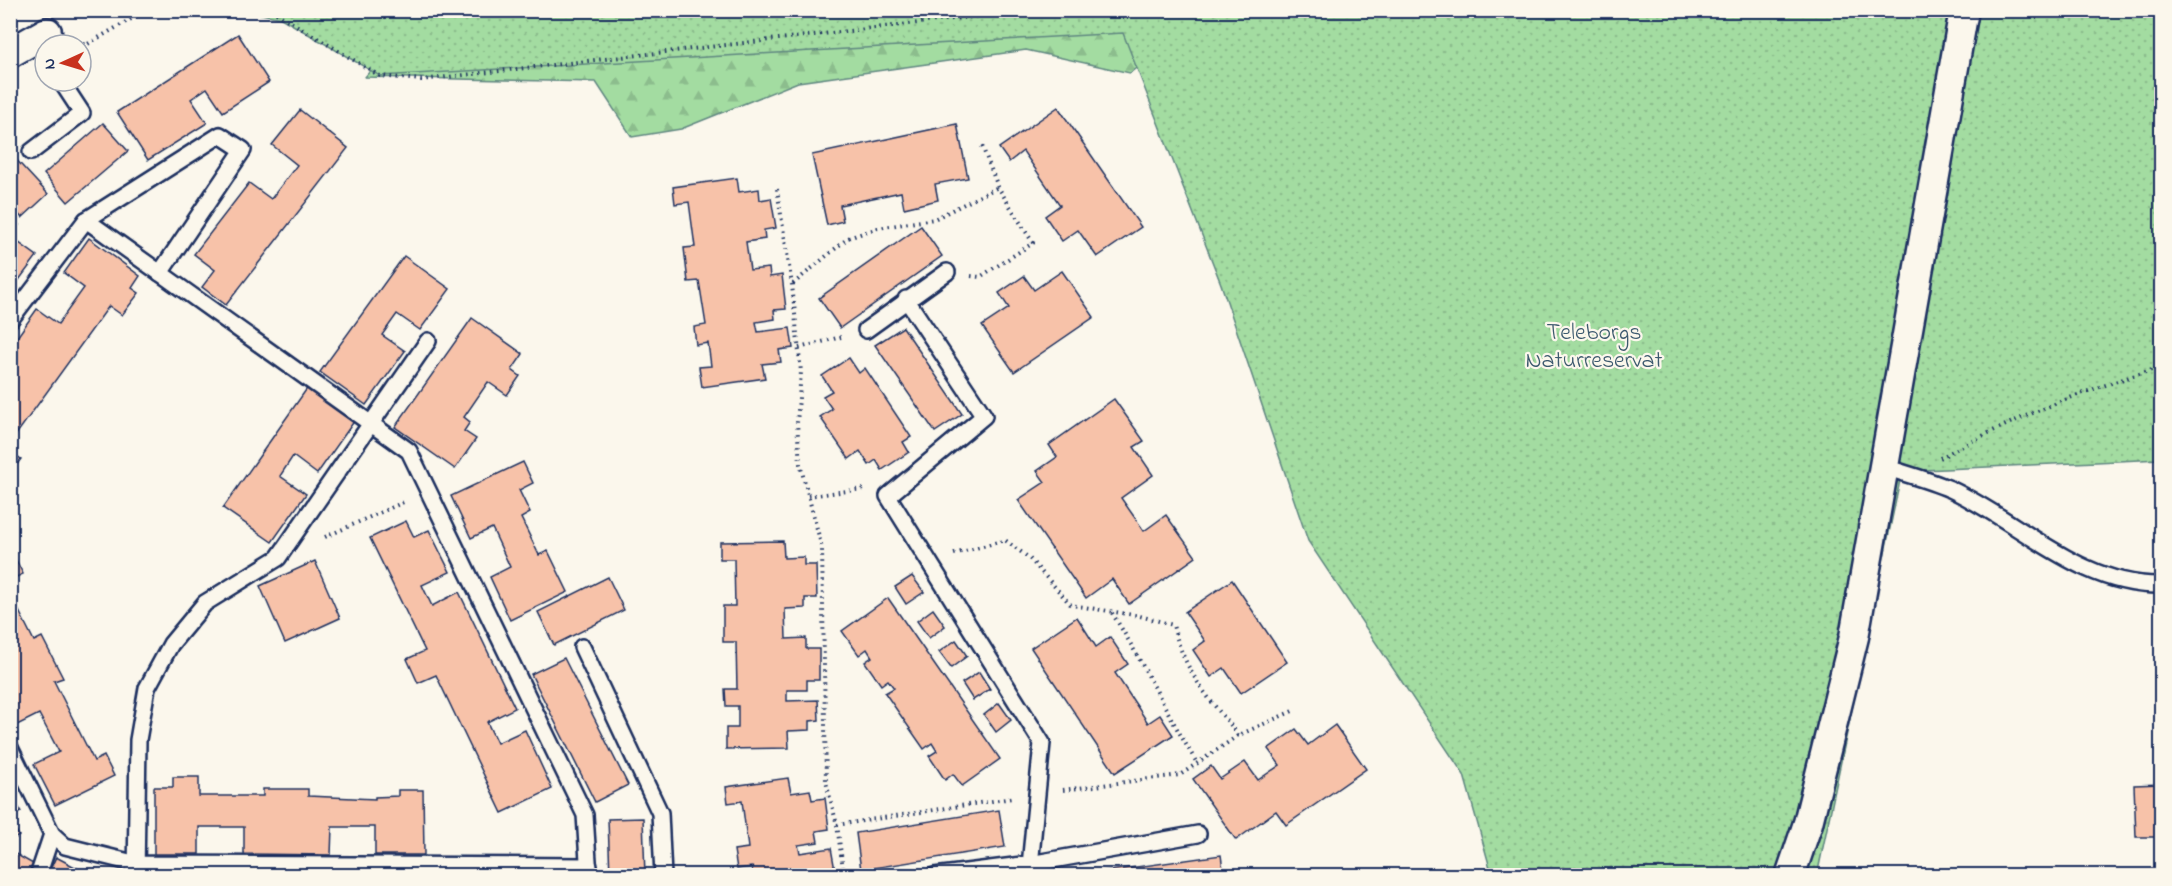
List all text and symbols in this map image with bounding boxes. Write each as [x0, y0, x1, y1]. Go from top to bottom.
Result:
north arrow [33, 33, 93, 93]
text: N [38, 57, 62, 70]
park label: Teleborgs Naturreservat [1525, 316, 1663, 379]

